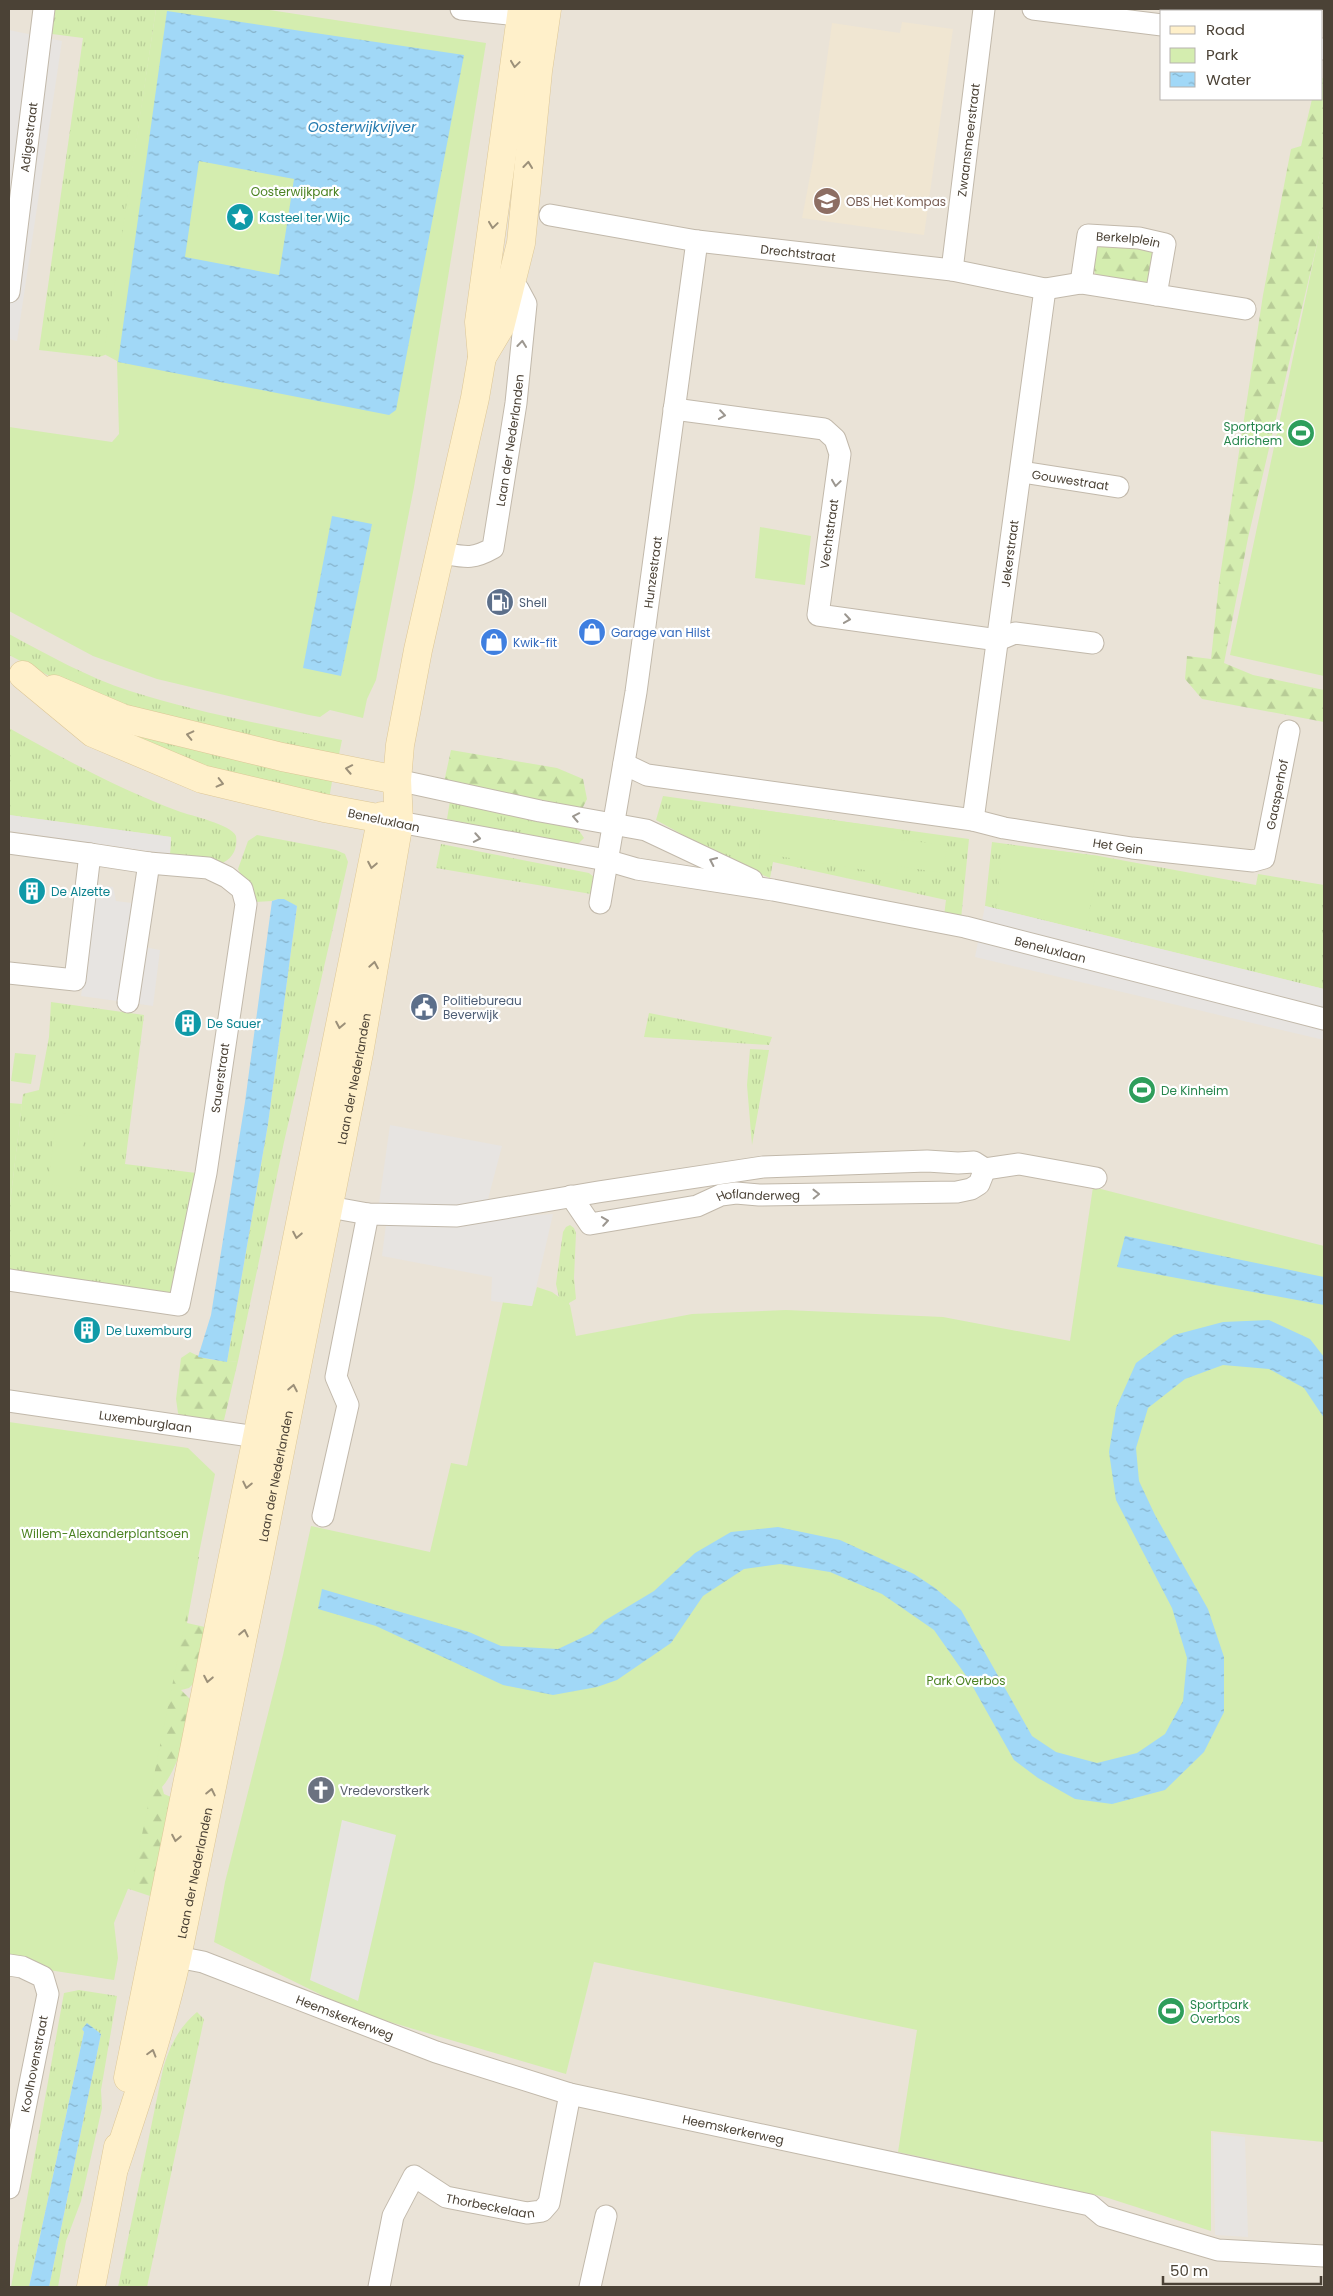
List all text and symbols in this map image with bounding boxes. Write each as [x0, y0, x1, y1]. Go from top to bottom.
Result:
legend [1160, 10, 1323, 100]
text: Road [1206, 19, 1245, 40]
text: Park [1206, 44, 1238, 65]
one-way arrow [510, 60, 521, 68]
text: Water [1206, 69, 1252, 90]
street label: Zwaansmeerstraat [953, 82, 983, 198]
street label: Adigestraat [15, 101, 41, 173]
water label: Oosterwijkvijver [308, 117, 417, 137]
one-way arrow [522, 161, 533, 169]
park label: Oosterwijkpark [251, 183, 340, 200]
school or university icon: OBS Het Kompas [812, 186, 842, 216]
place label: OBS Het Kompas [846, 193, 946, 210]
place icon: Kasteel ter Wijc [225, 202, 255, 232]
place label: Kasteel ter Wijc [259, 209, 350, 226]
one-way arrow [488, 221, 498, 229]
street label: Berkelplein [1095, 227, 1162, 251]
street label: Drechtstraat [760, 240, 837, 265]
one-way arrow [516, 339, 527, 347]
street label: Laan der Nederlanden [491, 373, 527, 508]
one-way arrow [719, 409, 727, 420]
place label: Sportpark Adrichem [1223, 418, 1283, 449]
sports icon: Sportpark Adrichem [1286, 418, 1316, 448]
street label: Gouwestraat [1031, 465, 1110, 494]
one-way arrow [831, 479, 842, 487]
street label: Vechtstraat [816, 498, 842, 570]
street label: Jekerstraat [996, 519, 1022, 588]
street label: Hunzestraat [639, 535, 665, 609]
fuel station icon: Shell [485, 587, 515, 617]
place label: Shell [519, 594, 547, 611]
one-way arrow [844, 613, 852, 624]
shop icon: Garage van Hilst [577, 617, 607, 647]
place label: Garage van Hilst [611, 624, 710, 641]
shop icon: Kwik-fit [479, 627, 509, 657]
place label: Kwik-fit [513, 634, 557, 651]
one-way arrow [186, 730, 195, 741]
street label: Gaasperhof [1261, 758, 1292, 831]
one-way arrow [345, 764, 354, 775]
one-way arrow [215, 777, 224, 788]
street label: Beneluxlaan [346, 804, 422, 836]
one-way arrow [571, 813, 580, 823]
one-way arrow [472, 832, 481, 842]
street label: Het Gein [1092, 833, 1144, 858]
one-way arrow [709, 857, 718, 868]
one-way arrow [367, 861, 377, 870]
building icon: De Alzette [17, 876, 47, 906]
place label: De Alzette [51, 883, 110, 900]
street label: Beneluxlaan [1013, 932, 1088, 966]
one-way arrow [369, 961, 379, 969]
public building icon: Politiebureau Beverwijk [409, 992, 439, 1022]
place label: Politiebureau Beverwijk [443, 992, 522, 1023]
building icon: De Sauer [173, 1008, 203, 1038]
street label: Laan der Nederlanden [333, 1012, 374, 1146]
place label: De Sauer [207, 1015, 261, 1032]
one-way arrow [335, 1020, 345, 1029]
street label: Sauerstraat [207, 1042, 233, 1114]
sports icon: De Kinheim [1127, 1075, 1157, 1105]
place label: De Kinheim [1161, 1082, 1228, 1099]
street label: Hoflanderweg [713, 1185, 800, 1205]
one-way arrow [813, 1189, 821, 1199]
one-way arrow [601, 1217, 610, 1227]
one-way arrow [293, 1231, 303, 1240]
building icon: De Luxemburg [72, 1315, 102, 1345]
place label: De Luxemburg [106, 1322, 192, 1339]
one-way arrow [287, 1383, 297, 1392]
street label: Luxemburglaan [98, 1406, 193, 1436]
street label: Laan der Nederlanden [254, 1409, 297, 1543]
one-way arrow [242, 1481, 253, 1490]
park label: Willem-Alexanderplantsoen [21, 1525, 189, 1542]
one-way arrow [238, 1628, 249, 1637]
park label: Park Overbos [926, 1672, 1006, 1689]
one-way arrow [203, 1674, 213, 1683]
church icon: Vredevorstkerk [306, 1775, 336, 1805]
place label: Vredevorstkerk [340, 1782, 430, 1799]
one-way arrow [205, 1788, 216, 1796]
street label: Laan der Nederlanden [173, 1806, 216, 1940]
one-way arrow [171, 1834, 181, 1843]
street label: Heemskerkerweg [294, 1990, 396, 2043]
sports icon: Sportpark Overbos [1156, 1996, 1186, 2026]
place label: Sportpark Overbos [1190, 1996, 1249, 2027]
street label: Koolhovenstraat [16, 2014, 52, 2114]
one-way arrow [146, 2049, 156, 2057]
street label: Heemskerkerweg [681, 2110, 786, 2148]
street label: Thorbeckelaan [445, 2189, 536, 2221]
scale bar [1163, 2254, 1320, 2286]
text: 50 m [1170, 2260, 1208, 2281]

